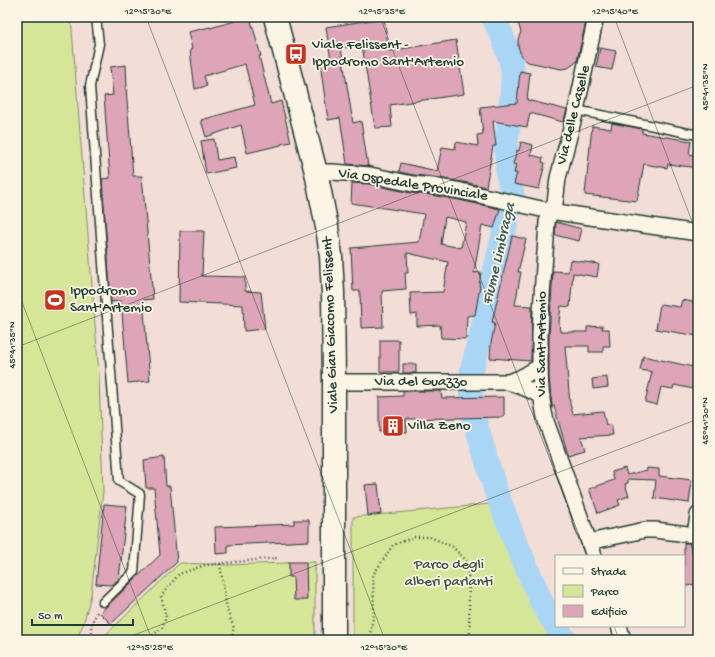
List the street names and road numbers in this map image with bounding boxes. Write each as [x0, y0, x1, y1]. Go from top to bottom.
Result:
street label: Via delle Caselle [553, 63, 595, 168]
street label: Via Ospedale Provinciale [336, 164, 489, 206]
street label: Viale Gian Giacomo Felissent [319, 235, 343, 414]
street label: Via Sant'Artemio [533, 291, 551, 398]
street label: Via del Guazzo [374, 373, 468, 391]

